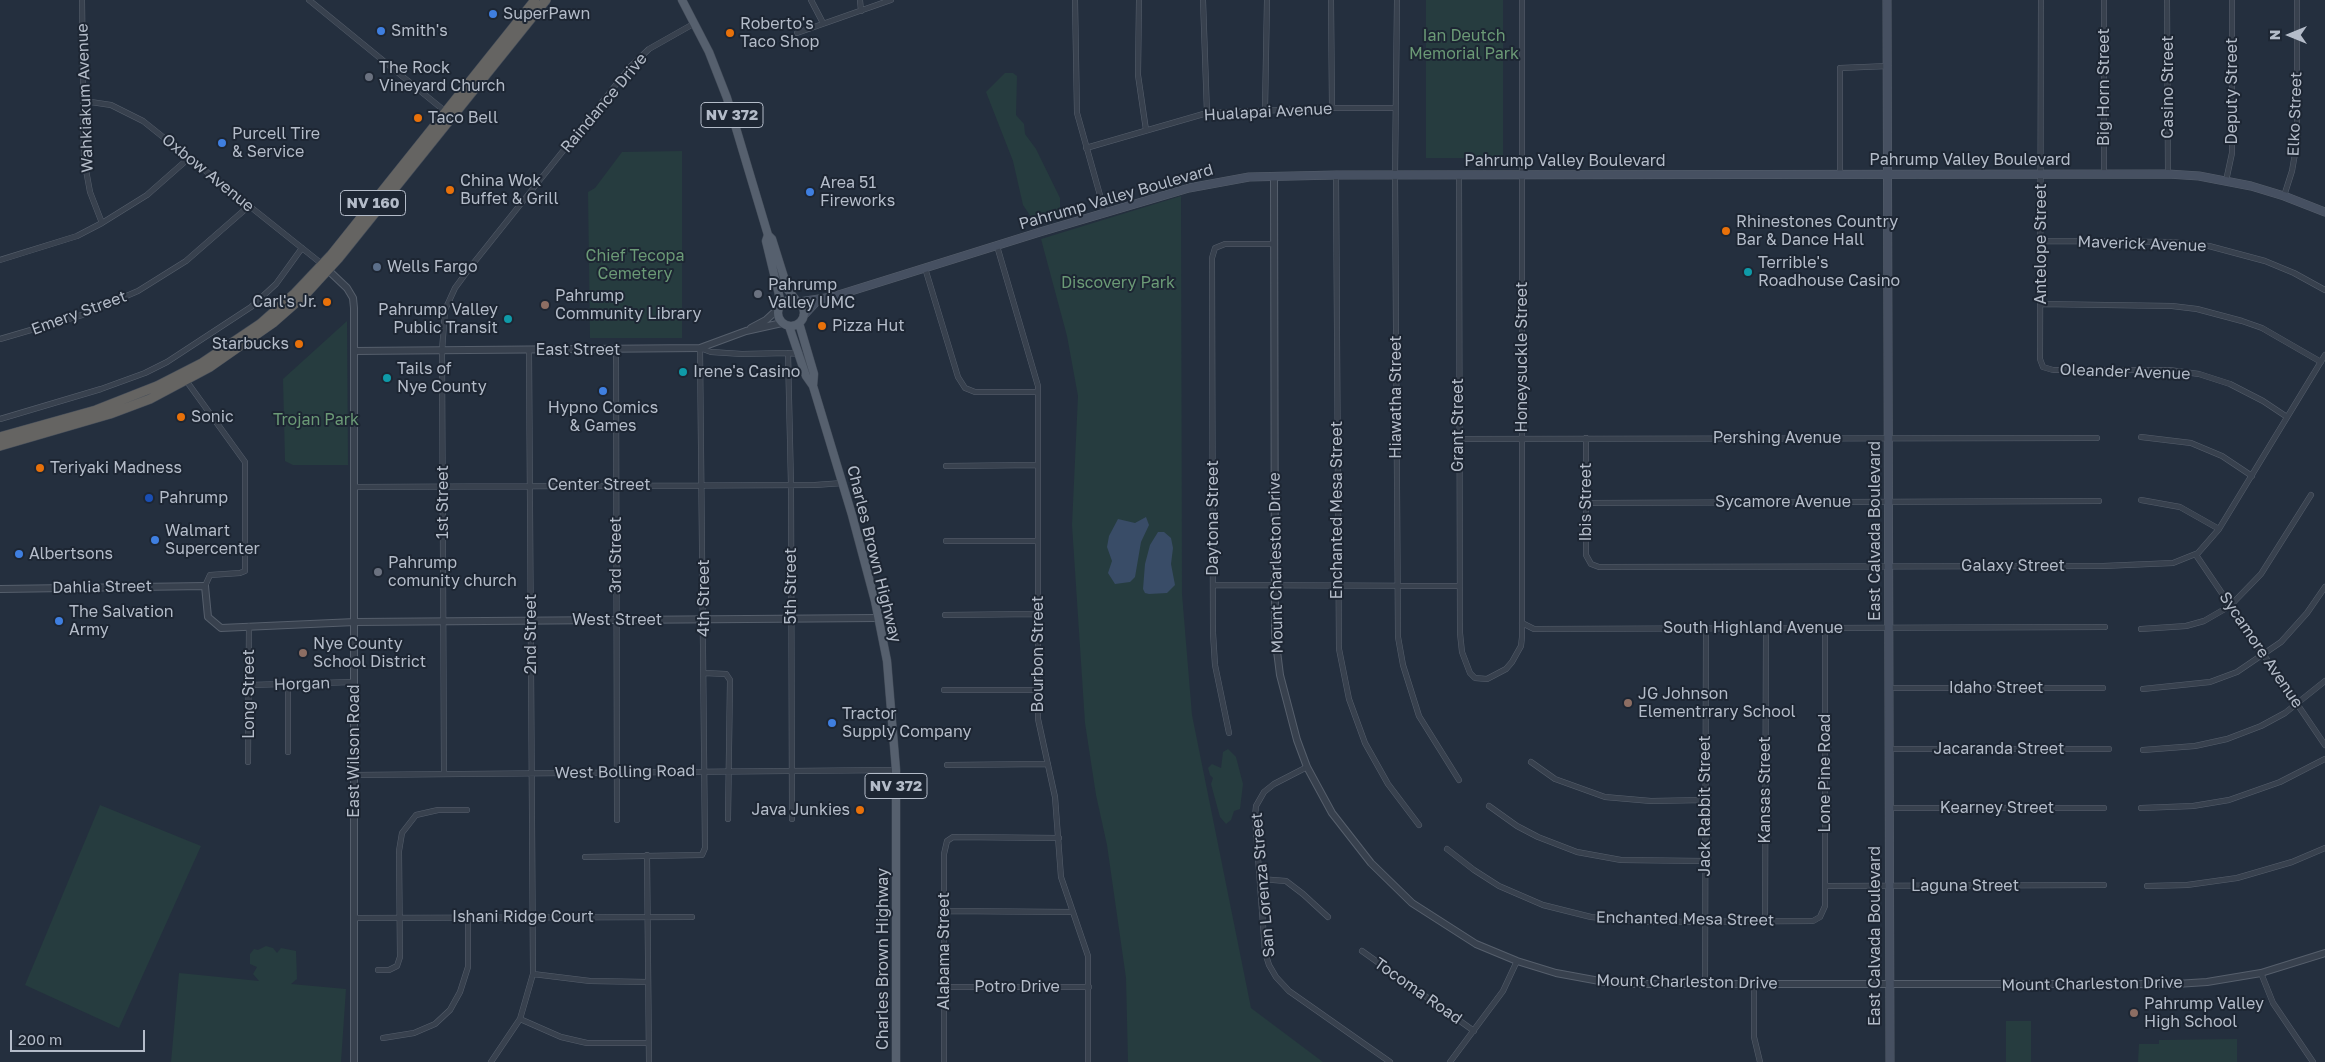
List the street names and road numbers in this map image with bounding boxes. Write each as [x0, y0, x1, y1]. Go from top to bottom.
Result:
street label: Wahkiakum Avenue [73, 23, 97, 173]
street label: Big Horn Street [2094, 28, 2114, 146]
street label: Casino Street [2158, 35, 2178, 139]
street label: Deputy Street [2222, 37, 2242, 145]
street label: Raindance Drive [557, 49, 651, 157]
street label: Elko Street [2284, 71, 2306, 157]
street label: Hualapai Avenue [1203, 99, 1333, 125]
road number: NV 372 [701, 102, 763, 128]
street label: Oxbow Avenue [158, 130, 258, 216]
street label: Pahrump Valley Boulevard [1869, 150, 2071, 170]
street label: Pahrump Valley Boulevard [1464, 151, 1666, 171]
street label: Pahrump Valley Boulevard [1017, 160, 1215, 234]
street label: Antelope Street [2031, 183, 2051, 305]
road number: NV 160 [340, 190, 406, 216]
street label: Maverick Avenue [2077, 232, 2207, 256]
street label: Honeysuckle Street [1512, 281, 1532, 433]
street label: Emery Street [29, 287, 129, 339]
street label: Hiawatha Street [1386, 335, 1406, 459]
street label: East Street [536, 340, 620, 360]
street label: Oleander Avenue [2059, 360, 2191, 384]
street label: Grant Street [1448, 378, 1468, 472]
street label: Enchanted Mesa Street [1327, 421, 1347, 599]
street label: Pershing Avenue [1713, 428, 1841, 448]
street label: East Calvada Boulevard [1865, 441, 1885, 621]
street label: Daytona Street [1203, 460, 1223, 576]
street label: Charles Brown Highway [843, 463, 905, 645]
street label: Ibis Street [1576, 463, 1596, 541]
street label: 1st Street [433, 465, 453, 539]
street label: Mount Charleston Drive [1265, 472, 1287, 654]
street label: Center Street [547, 475, 651, 495]
street label: Sycamore Avenue [1715, 492, 1851, 512]
street label: 3rd Street [606, 517, 626, 593]
street label: 5th Street [781, 548, 801, 624]
street label: Galaxy Street [1961, 556, 2065, 576]
street label: 4th Street [694, 559, 714, 637]
street label: Dahlia Street [52, 577, 152, 597]
street label: Sycamore Avenue [2215, 588, 2307, 712]
street label: 2nd Street [521, 594, 541, 674]
street label: Bourbon Street [1028, 596, 1048, 712]
street label: West Street [572, 610, 662, 630]
street label: South Highland Avenue [1663, 618, 1843, 638]
street label: Long Street [239, 649, 259, 739]
street label: Horgan [273, 673, 331, 695]
street label: Idaho Street [1949, 678, 2043, 698]
street label: East Wilson Road [344, 684, 364, 818]
street label: Lone Pine Road [1815, 714, 1835, 832]
street label: Jack Rabbit Street [1695, 735, 1715, 877]
street label: Kansas Street [1755, 736, 1775, 844]
street label: Jacaranda Street [1934, 739, 2064, 759]
street label: West Bolling Road [555, 761, 695, 783]
road number: NV 372 [865, 774, 927, 798]
street label: Kearney Street [1940, 798, 2054, 818]
street label: San Lorenza Street [1247, 812, 1279, 958]
street label: East Calvada Boulevard [1865, 846, 1885, 1026]
street label: Charles Brown Highway [873, 868, 893, 1050]
street label: Laguna Street [1911, 876, 2019, 896]
street label: Alabama Street [934, 892, 954, 1010]
street label: Ishani Ridge Court [452, 907, 594, 927]
street label: Enchanted Mesa Street [1596, 908, 1774, 930]
street label: Tocoma Road [1370, 954, 1466, 1028]
street label: Mount Charleston Drive [1596, 971, 1778, 993]
street label: Mount Charleston Drive [2001, 973, 2183, 995]
street label: Potro Drive [974, 977, 1060, 997]

